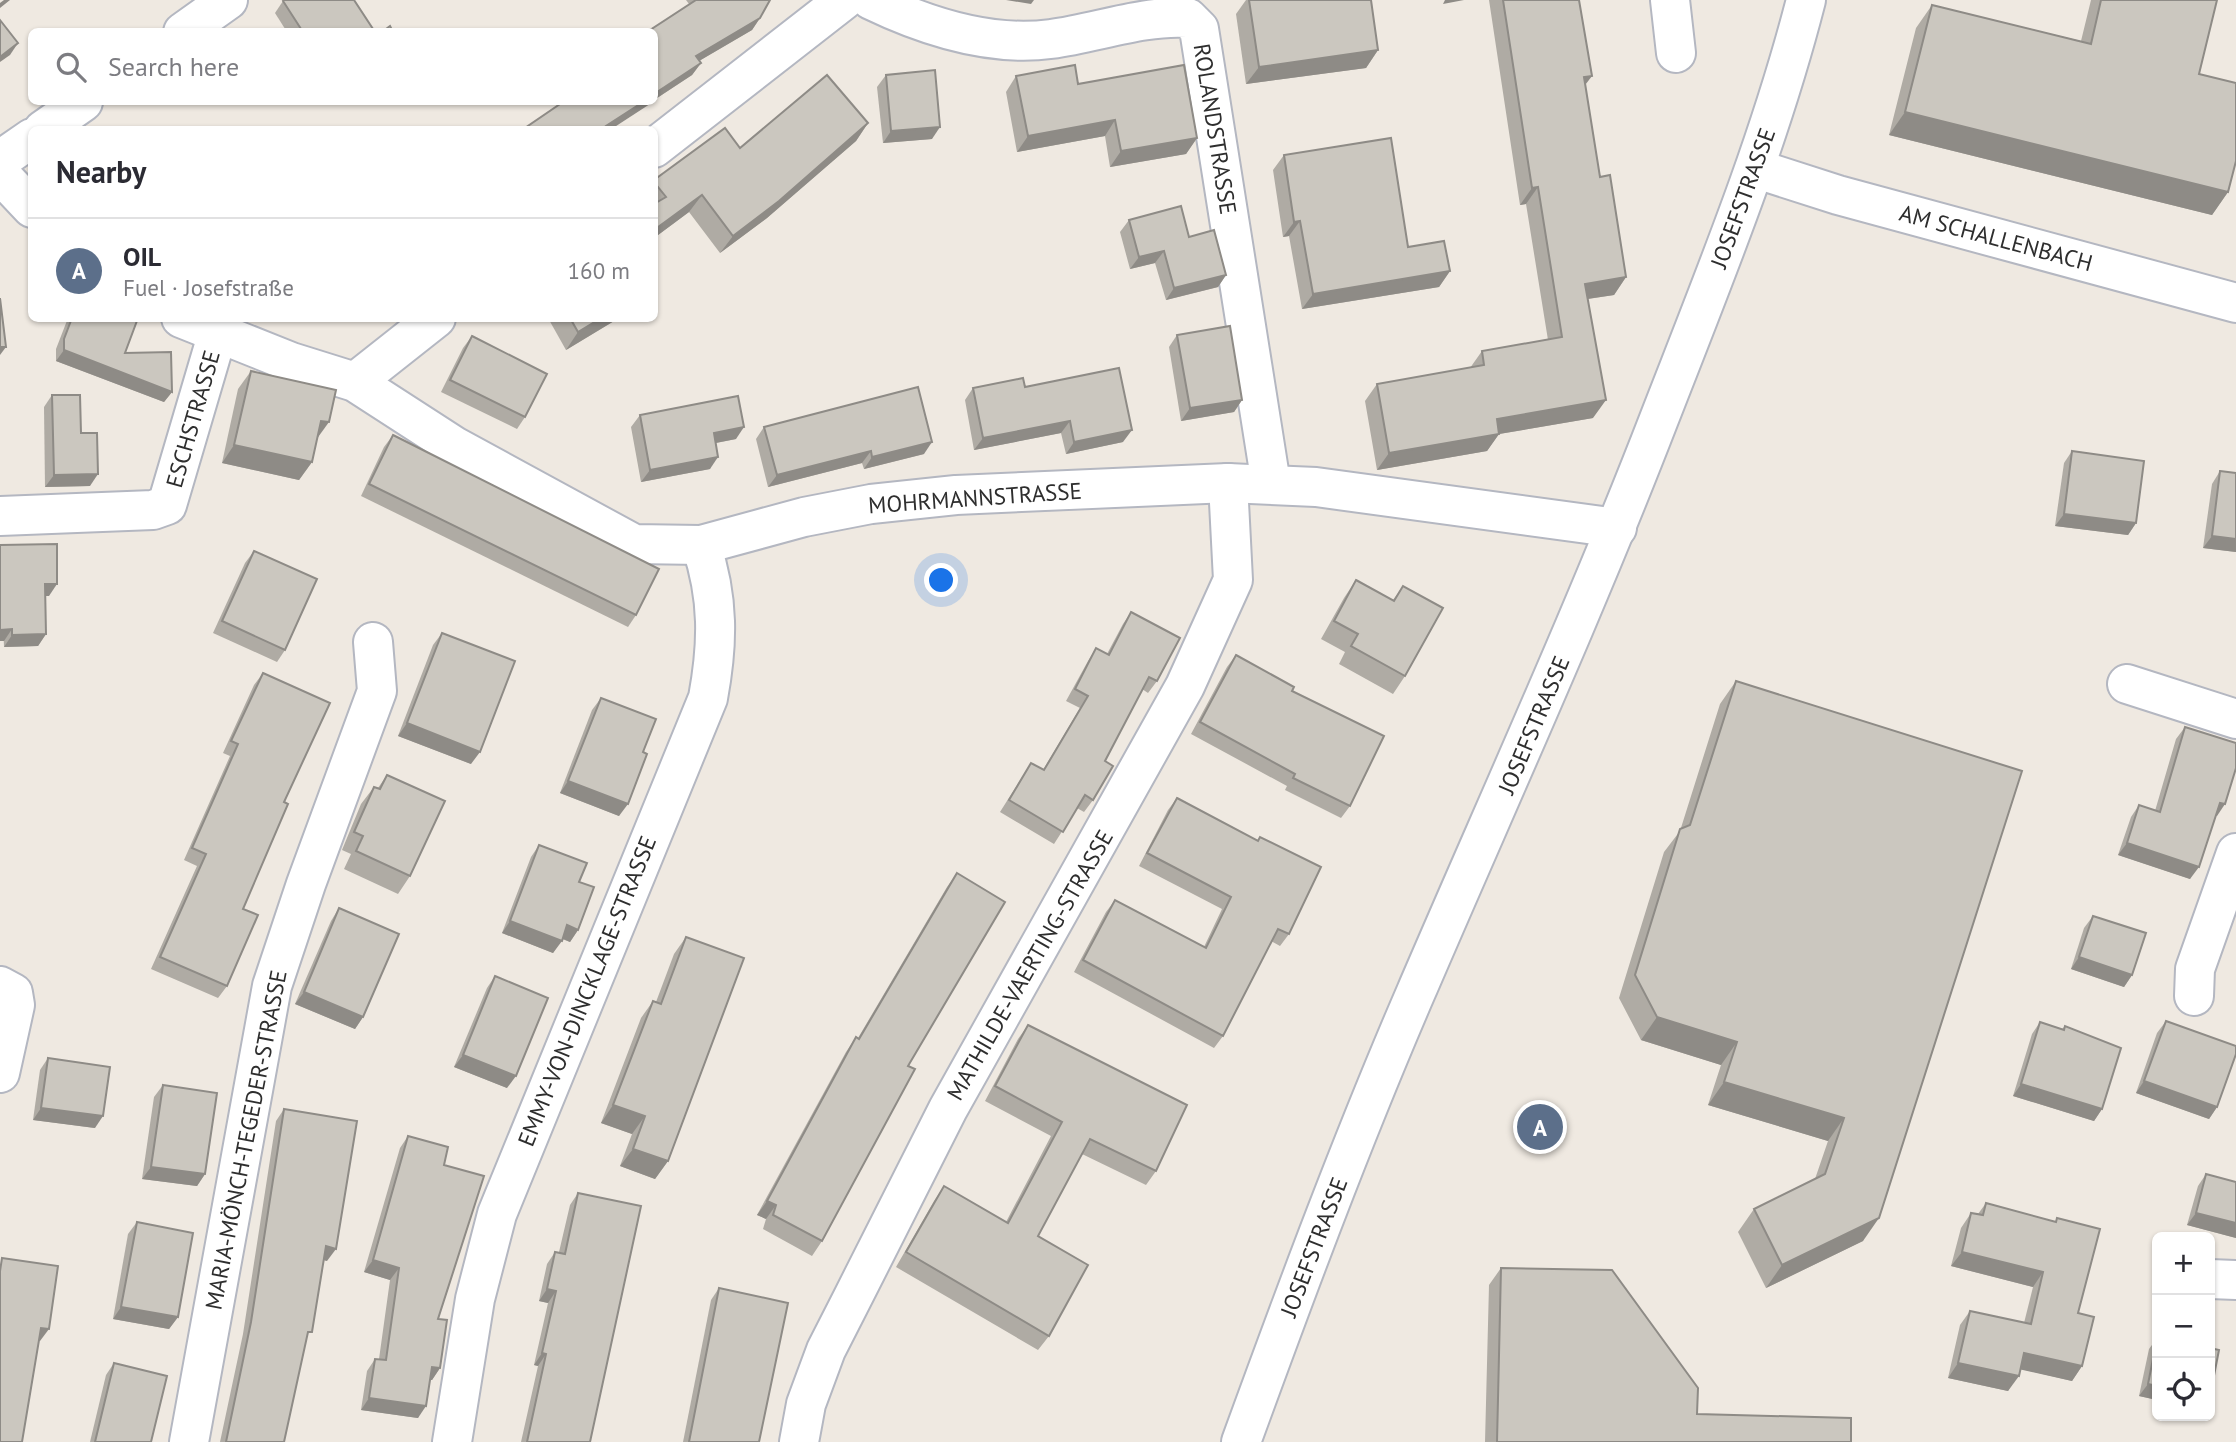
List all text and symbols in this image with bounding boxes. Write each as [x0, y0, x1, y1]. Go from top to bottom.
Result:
search box [28, 28, 658, 105]
street label: ROLANDSTRASSE [1188, 41, 1243, 216]
icon: search [52, 48, 90, 86]
text: Search here [108, 50, 239, 83]
street label: JOSEFSTRASSE [1703, 124, 1781, 273]
text: Nearby [56, 152, 146, 191]
street label: AM SCHALLENBACH [1896, 198, 2096, 277]
text: OIL [123, 240, 161, 273]
text: A [72, 256, 86, 285]
text: 160 m [568, 256, 630, 285]
text: Fuel · Josefstraße [123, 273, 294, 302]
street label: ESCHSTRASSE [159, 347, 226, 491]
street label: MOHRMANNSTRASSE [867, 476, 1083, 519]
your location [924, 563, 958, 597]
street label: JOSEFSTRASSE [1491, 651, 1576, 799]
street label: MATHILDE-VAERTING-STRASSE [940, 824, 1119, 1105]
street label: EMMY-VON-DINCKLAGE-STRASSE [511, 831, 662, 1150]
street label: MARIA-MÖNCH-TEGEDER-STRASSE [198, 968, 293, 1312]
pin: A [1517, 1101, 1563, 1153]
street label: JOSEFSTRASSE [1273, 1173, 1353, 1322]
map controls [2152, 1232, 2215, 1421]
button: + [2152, 1232, 2215, 1295]
button: − [2152, 1295, 2215, 1358]
button: locate [2152, 1358, 2215, 1421]

